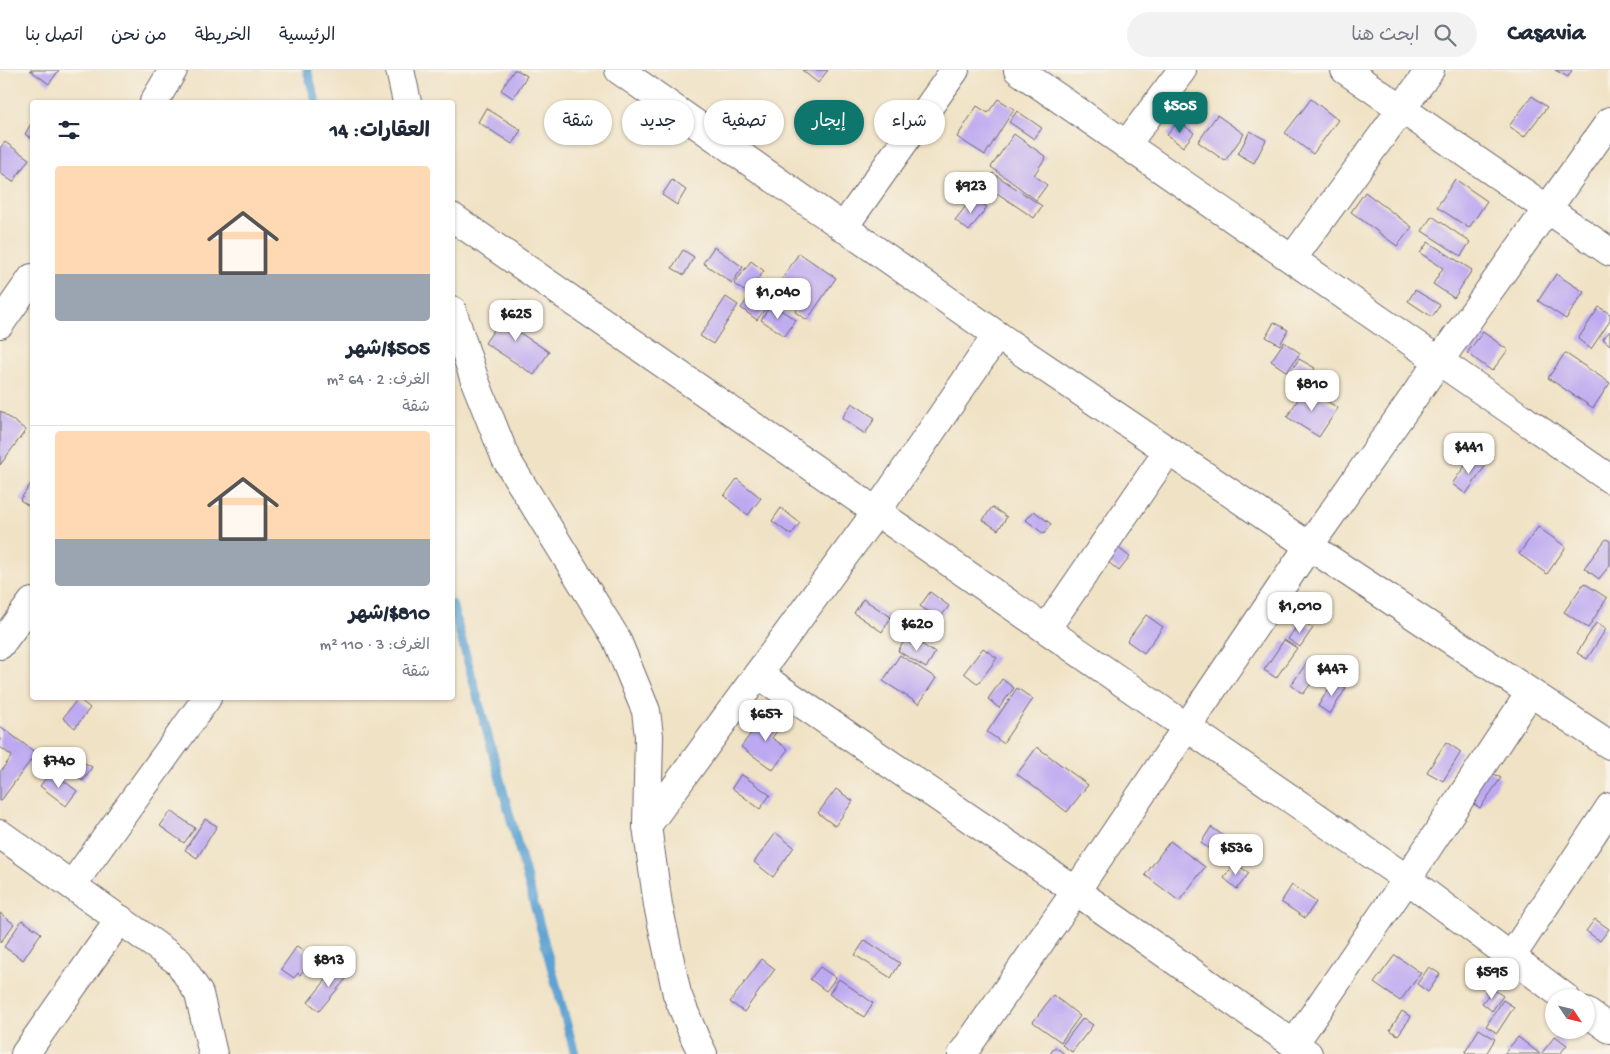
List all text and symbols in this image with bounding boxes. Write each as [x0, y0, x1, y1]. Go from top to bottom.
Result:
search box [1127, 12, 1477, 57]
text: Casavia [1507, 20, 1585, 49]
icon: search [1431, 21, 1459, 49]
text: ابحث هنا [1351, 25, 1419, 48]
text: اتصل بنا [25, 26, 83, 47]
text: من نحن [111, 26, 167, 47]
text: الخريطة [195, 26, 251, 47]
text: الرئيسية [279, 26, 335, 47]
pin: $505 [1150, 92, 1210, 134]
text: $505 [1163, 98, 1197, 117]
chip: شقة [544, 100, 612, 145]
chip: جديد [622, 100, 694, 145]
chip: تصفية [704, 100, 784, 145]
chip: إيجار [794, 100, 864, 145]
chip: شراء [874, 100, 945, 145]
icon: filters [55, 116, 83, 144]
text: العقارات: 14 [330, 120, 430, 145]
pin: $923 [941, 172, 1001, 214]
text: $923 [955, 178, 987, 197]
icon: home [198, 198, 288, 288]
pin: $1,040 [737, 278, 819, 320]
text: $1,040 [756, 284, 800, 303]
pin: $625 [486, 300, 546, 342]
text: $625 [500, 306, 532, 325]
text: $505/شهر [347, 338, 430, 363]
pin: $810 [1282, 370, 1342, 412]
text: الغرف: 2 · 64 m² [327, 372, 430, 391]
text: $810 [1296, 376, 1328, 395]
text: شقة [402, 399, 430, 418]
pin: $441 [1439, 432, 1499, 475]
text: $441 [1455, 439, 1483, 458]
icon: home [198, 464, 288, 554]
pin: $1,010 [1259, 592, 1341, 634]
text: $1,010 [1278, 598, 1322, 617]
text: $810/شهر [349, 603, 430, 628]
pin: $620 [887, 610, 947, 652]
text: $620 [901, 616, 933, 635]
text: الغرف: 3 · 110 m² [320, 637, 430, 656]
pin: $447 [1302, 654, 1362, 697]
text: $447 [1317, 661, 1347, 680]
text: شقة [402, 664, 430, 683]
pin: $657 [736, 700, 796, 742]
text: $657 [750, 706, 782, 725]
pin: $740 [29, 746, 89, 789]
text: $740 [43, 753, 75, 772]
pin: $536 [1206, 834, 1266, 876]
text: $536 [1220, 840, 1252, 859]
pin: $813 [299, 946, 359, 988]
text: $813 [314, 952, 344, 971]
pin: $595 [1462, 958, 1522, 1000]
text: $595 [1476, 964, 1508, 983]
north arrow [1545, 989, 1595, 1039]
map controls [1545, 989, 1595, 1039]

